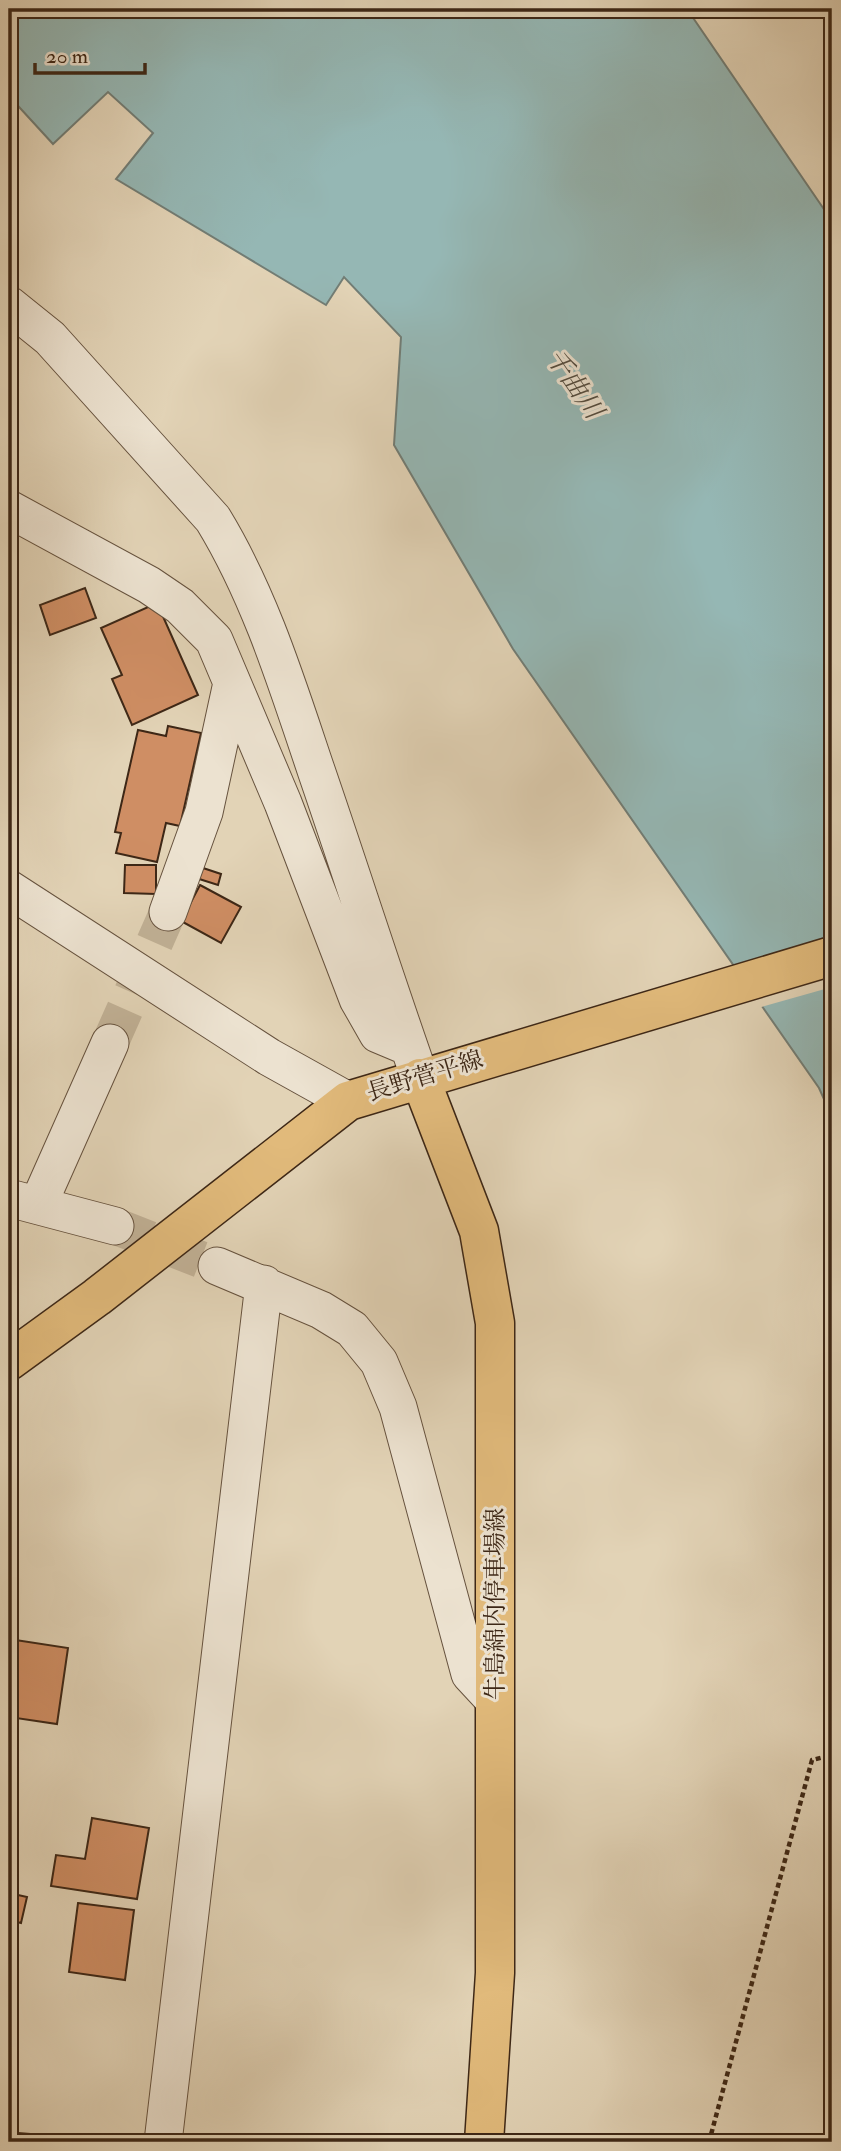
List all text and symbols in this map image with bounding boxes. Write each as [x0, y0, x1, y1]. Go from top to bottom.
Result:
scale bar [35, 32, 145, 76]
text: 20 m [46, 43, 88, 70]
water label: 千曲川 [539, 343, 611, 428]
street label: 長野菅平線 [363, 1044, 487, 1108]
street label: 牛島綿内停車場線 [480, 1508, 511, 1700]

